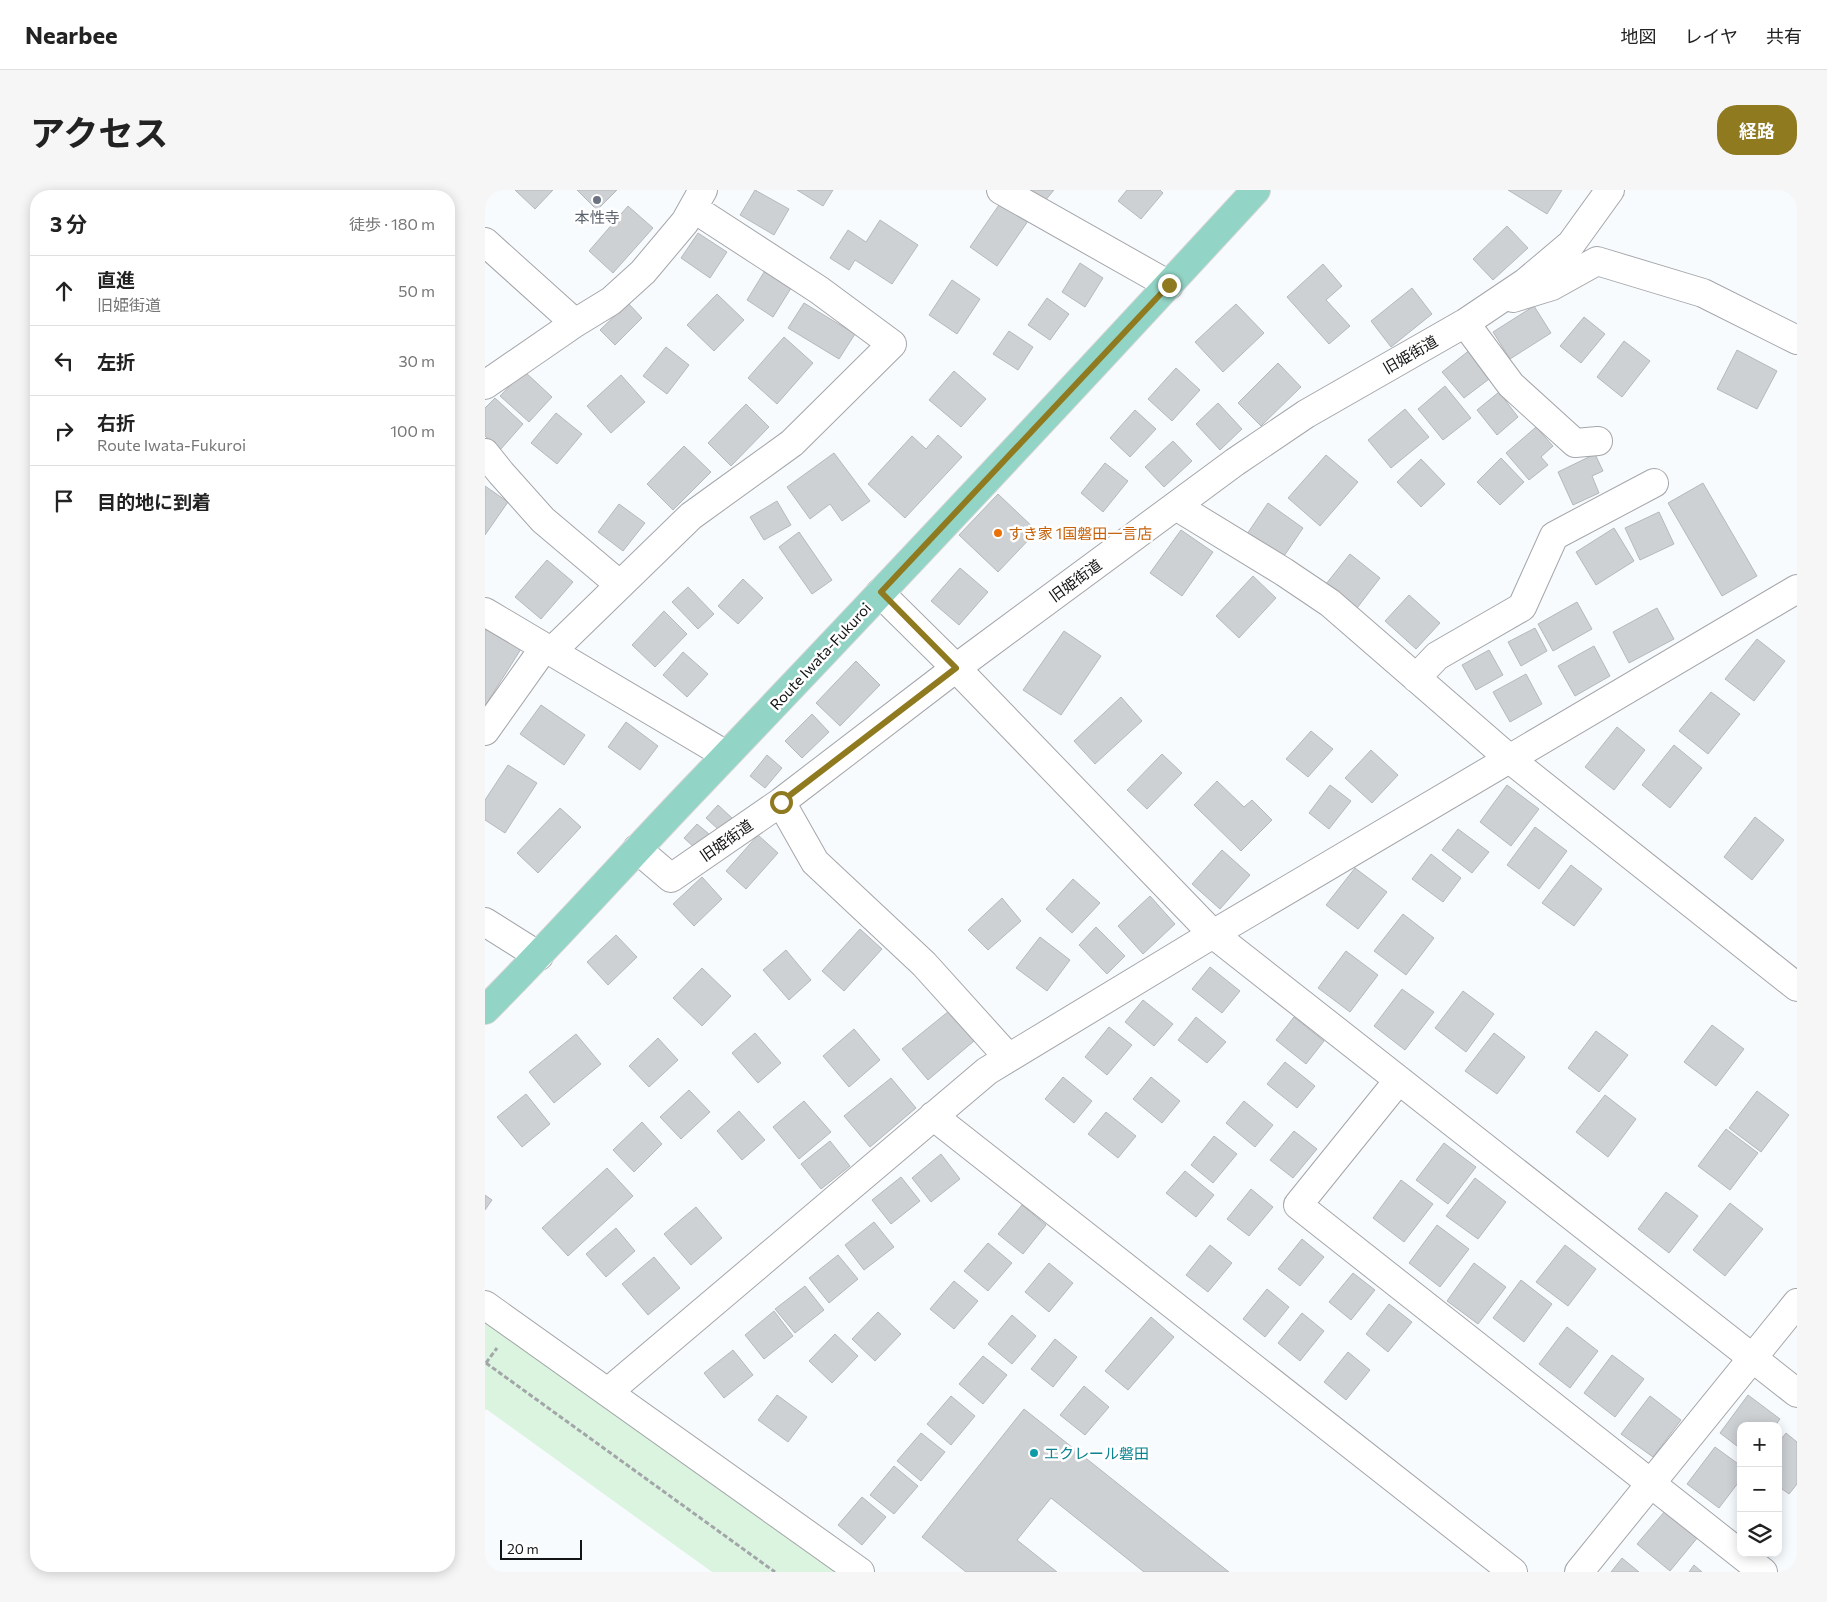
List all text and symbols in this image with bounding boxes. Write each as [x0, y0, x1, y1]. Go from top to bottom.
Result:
text: Nearbee [25, 20, 118, 49]
text: 地図 [1621, 25, 1657, 47]
text: レイヤ [1685, 25, 1738, 47]
text: 共有 [1766, 25, 1802, 47]
button: 経路 [1717, 105, 1797, 155]
text: アクセス [30, 110, 168, 153]
marker: 本性寺 [591, 194, 603, 206]
place label: 本性寺 [574, 208, 620, 226]
text: 3 分 [50, 211, 87, 236]
text: 徒歩 · 180 m [349, 214, 435, 233]
text: 直進 [97, 268, 135, 291]
route end [1158, 274, 1181, 297]
icon: ahead [50, 277, 78, 305]
text: 50 m [398, 281, 435, 300]
text: 旧姫街道 [97, 295, 161, 314]
street label: 旧姫街道 [1380, 331, 1440, 377]
icon: left [50, 347, 78, 375]
text: 左折 [97, 350, 135, 373]
text: 30 m [398, 351, 435, 370]
text: 右折 [97, 411, 135, 434]
icon: right [50, 417, 78, 445]
text: 100 m [390, 421, 435, 440]
text: Route Iwata-Fukuroi [97, 435, 246, 454]
icon: arrive [50, 487, 78, 515]
text: 目的地に到着 [97, 490, 211, 513]
place label: すき家 1国磐田一言店 [1008, 524, 1152, 542]
marker: すき家 1国磐田一言店 [992, 527, 1004, 539]
street label: 旧姫街道 [1045, 555, 1105, 605]
street label: Route Iwata-Fukuroi [766, 599, 874, 713]
route start [770, 791, 793, 814]
street label: 旧姫街道 [696, 815, 756, 865]
map controls [1737, 1422, 1782, 1557]
button: + [1737, 1422, 1782, 1467]
place label: エクレール磐田 [1044, 1444, 1149, 1462]
marker: エクレール磐田 [1028, 1447, 1040, 1459]
button: − [1737, 1467, 1782, 1512]
button: layers [1737, 1512, 1782, 1557]
scale bar [500, 1537, 583, 1560]
text: 20 m [507, 1540, 539, 1557]

